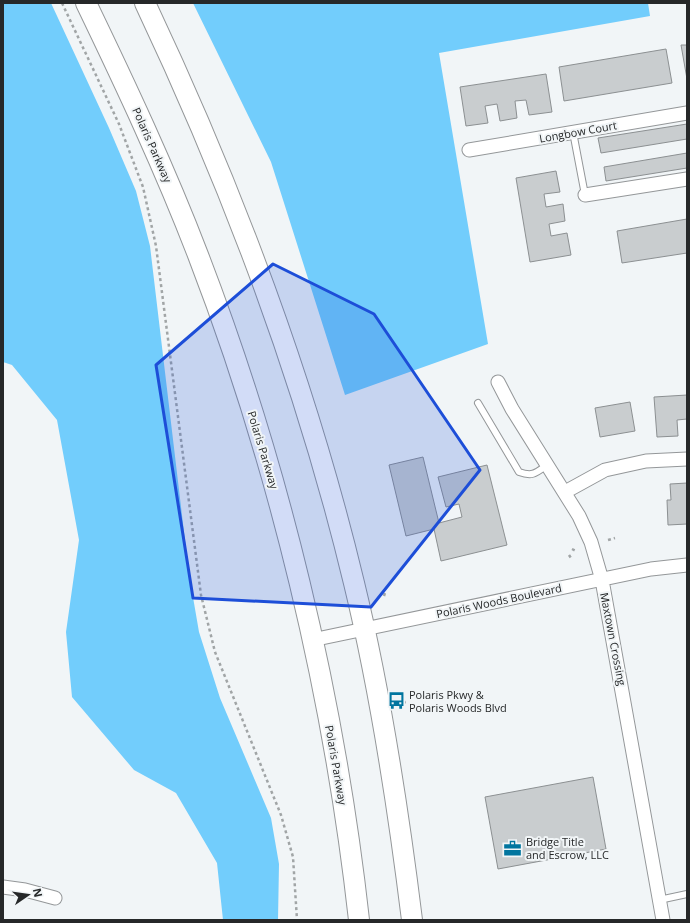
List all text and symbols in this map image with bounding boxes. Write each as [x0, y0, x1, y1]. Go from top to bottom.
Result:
street label: Polaris Parkway [129, 105, 176, 185]
street label: Longbow Court [538, 117, 618, 146]
street label: Polaris Parkway [245, 409, 283, 491]
street label: Polaris Woods Boulevard [435, 580, 563, 621]
street label: Maxtown Crossing [597, 591, 630, 687]
place label: Polaris Pkwy & Polaris Woods Blvd [409, 687, 507, 715]
bus stop icon: Polaris Pkwy & Polaris Woods Blvd [386, 691, 406, 711]
street label: Polaris Parkway [322, 724, 351, 806]
place label: Bridge Title and Escrow, LLC [526, 834, 609, 862]
office icon: Bridge Title and Escrow, LLC [503, 838, 523, 858]
north arrow [8, 875, 48, 915]
text: N [30, 887, 47, 899]

